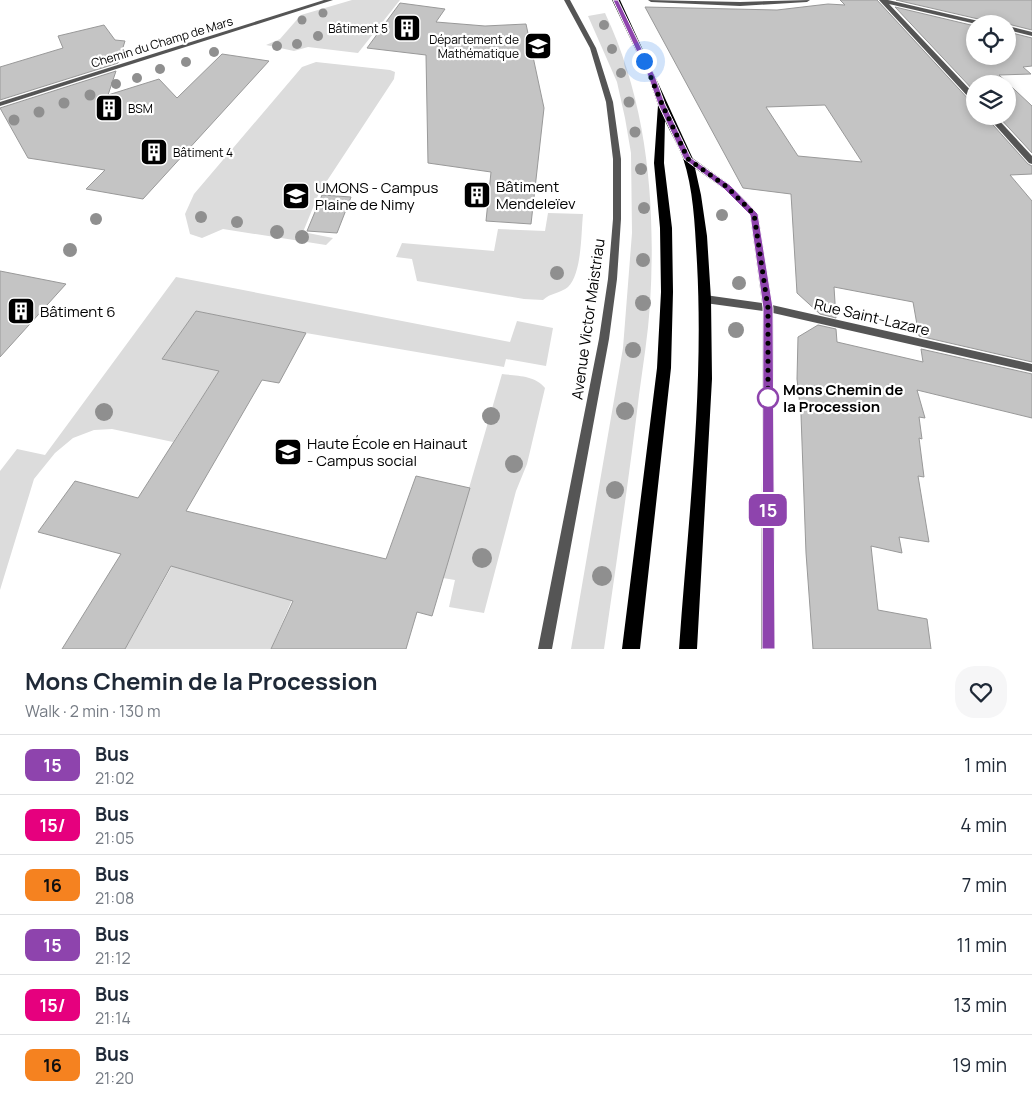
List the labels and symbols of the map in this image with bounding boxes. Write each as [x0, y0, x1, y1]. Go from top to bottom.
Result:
street label: Chemin du Champ de Mars [89, 12, 235, 72]
building icon: Bâtiment 5 [392, 13, 422, 43]
place label: Bâtiment 5 [328, 20, 388, 37]
place label: Département de Mathématique [429, 31, 519, 62]
school or university icon: Département de Mathématique [523, 31, 553, 61]
your location [632, 49, 657, 74]
building icon: BSM [94, 93, 124, 123]
place label: BSM [128, 100, 153, 117]
building icon: Bâtiment 4 [139, 137, 169, 167]
place label: Bâtiment 4 [173, 144, 233, 161]
place label: Bâtiment Mendeleïev [496, 176, 576, 214]
place label: UMONS - Campus Plaine de Nimy [315, 177, 438, 215]
building icon: Bâtiment Mendeleïev [462, 180, 492, 210]
school or university icon: UMONS - Campus Plaine de Nimy [281, 181, 311, 211]
street label: Avenue Victor Maistriau [566, 237, 610, 401]
street label: Rue Saint-Lazare [812, 293, 932, 341]
building icon: Bâtiment 6 [6, 296, 36, 326]
place label: Bâtiment 6 [40, 301, 115, 322]
place label: Mons Chemin de la Procession [783, 379, 903, 417]
marker: Mons Chemin de la Procession [757, 387, 779, 409]
place label: Haute École en Hainaut - Campus social [307, 433, 467, 471]
school or university icon: Haute École en Hainaut - Campus social [273, 437, 303, 467]
line badge: 15 [746, 494, 790, 526]

